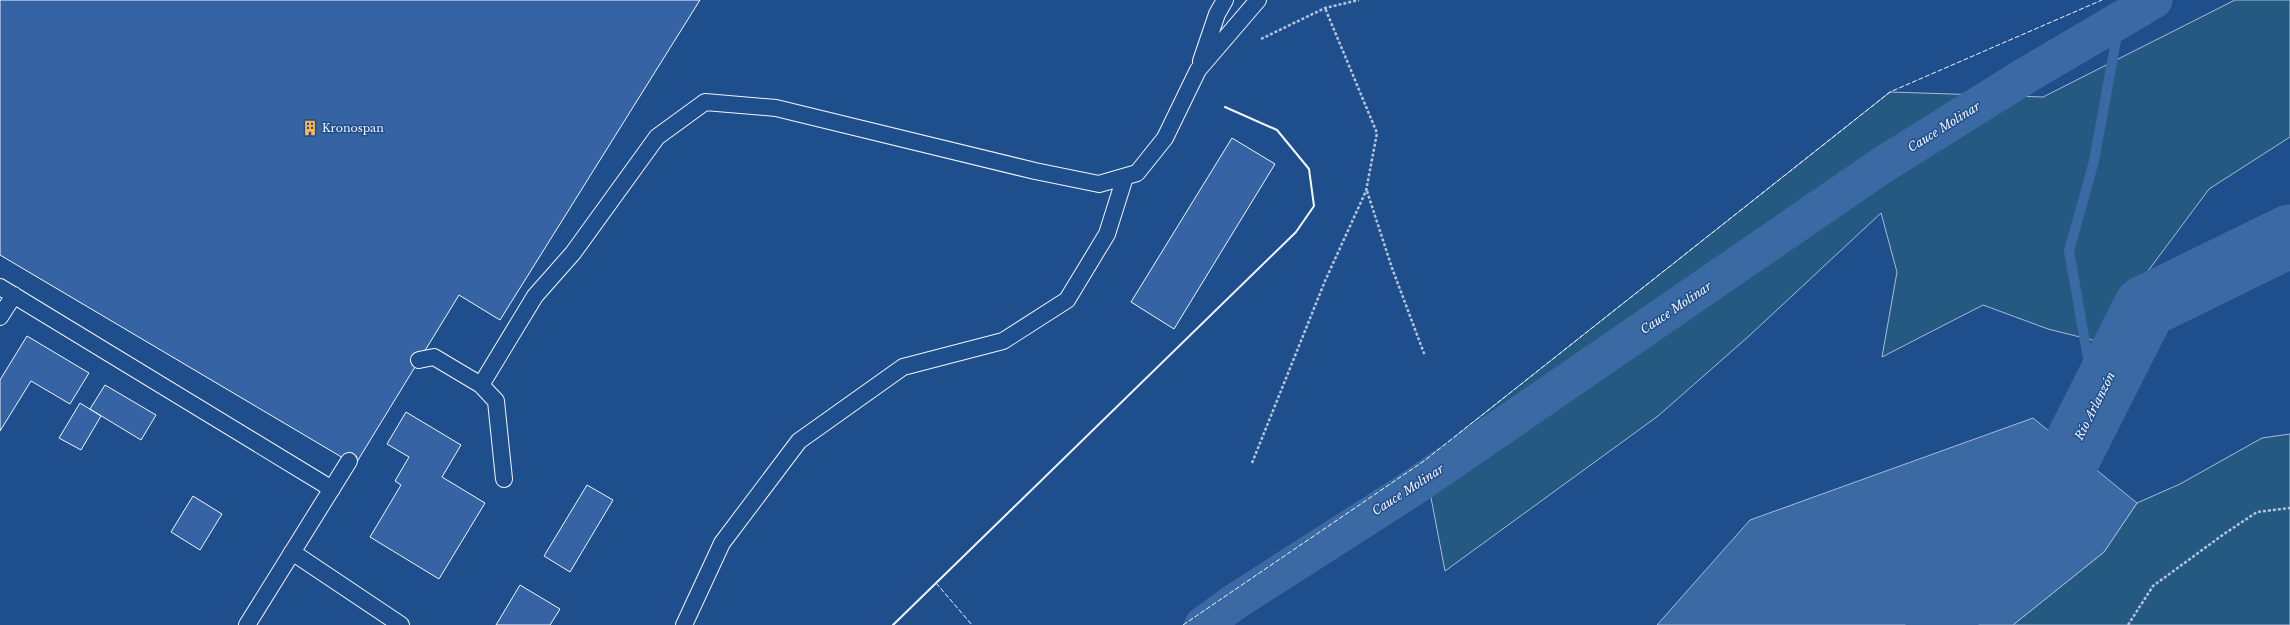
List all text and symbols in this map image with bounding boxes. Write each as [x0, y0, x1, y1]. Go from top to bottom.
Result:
water label: Cauce Molinar [1905, 98, 1983, 155]
building icon: Kronospan [301, 119, 319, 137]
place label: Kronospan [322, 121, 384, 135]
water label: Cauce Molinar [1637, 278, 1715, 337]
water label: Río Arlanzón [2071, 369, 2118, 443]
water label: Cauce Molinar [1369, 461, 1447, 518]

